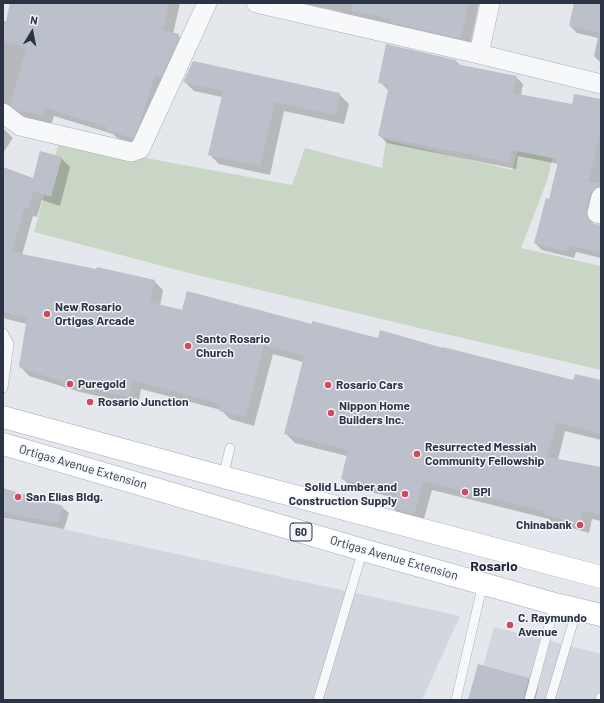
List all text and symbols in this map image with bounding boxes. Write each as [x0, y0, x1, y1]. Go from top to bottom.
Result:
north arrow [12, 12, 52, 52]
text: N [29, 13, 39, 27]
place label: New Rosario Ortigas Arcade [55, 300, 135, 328]
marker: New Rosario Ortigas Arcade [42, 309, 52, 319]
place label: Santo Rosario Church [196, 332, 270, 360]
marker: Santo Rosario Church [183, 341, 193, 351]
place label: Puregold [78, 377, 126, 391]
place label: Rosario Cars [336, 378, 403, 392]
marker: Puregold [65, 379, 75, 389]
marker: Rosario Cars [323, 380, 333, 390]
place label: Rosario Junction [98, 395, 188, 409]
marker: Rosario Junction [85, 397, 95, 407]
place label: Nippon Home Builders Inc. [339, 399, 410, 427]
marker: Nippon Home Builders Inc. [326, 408, 336, 418]
place label: Resurrected Messiah Community Fellowship [425, 440, 544, 468]
street label: Ortigas Avenue Extension [17, 442, 149, 492]
marker: Resurrected Messiah Community Fellowship [412, 449, 422, 459]
place label: Solid Lumber and Construction Supply [289, 480, 397, 508]
place label: BPI [473, 485, 491, 499]
marker: BPI [460, 487, 470, 497]
marker: Solid Lumber and Construction Supply [400, 489, 410, 499]
place label: San Elias Bldg. [26, 490, 103, 504]
marker: San Elias Bldg. [13, 492, 23, 502]
place label: Chinabank [516, 518, 572, 532]
marker: Chinabank [575, 520, 585, 530]
road number: 60 [290, 523, 312, 541]
street label: Ortigas Avenue Extension [328, 533, 460, 583]
district label: Rosario [470, 558, 518, 574]
place label: C. Raymundo Avenue [518, 611, 587, 639]
marker: C. Raymundo Avenue [505, 620, 515, 630]

